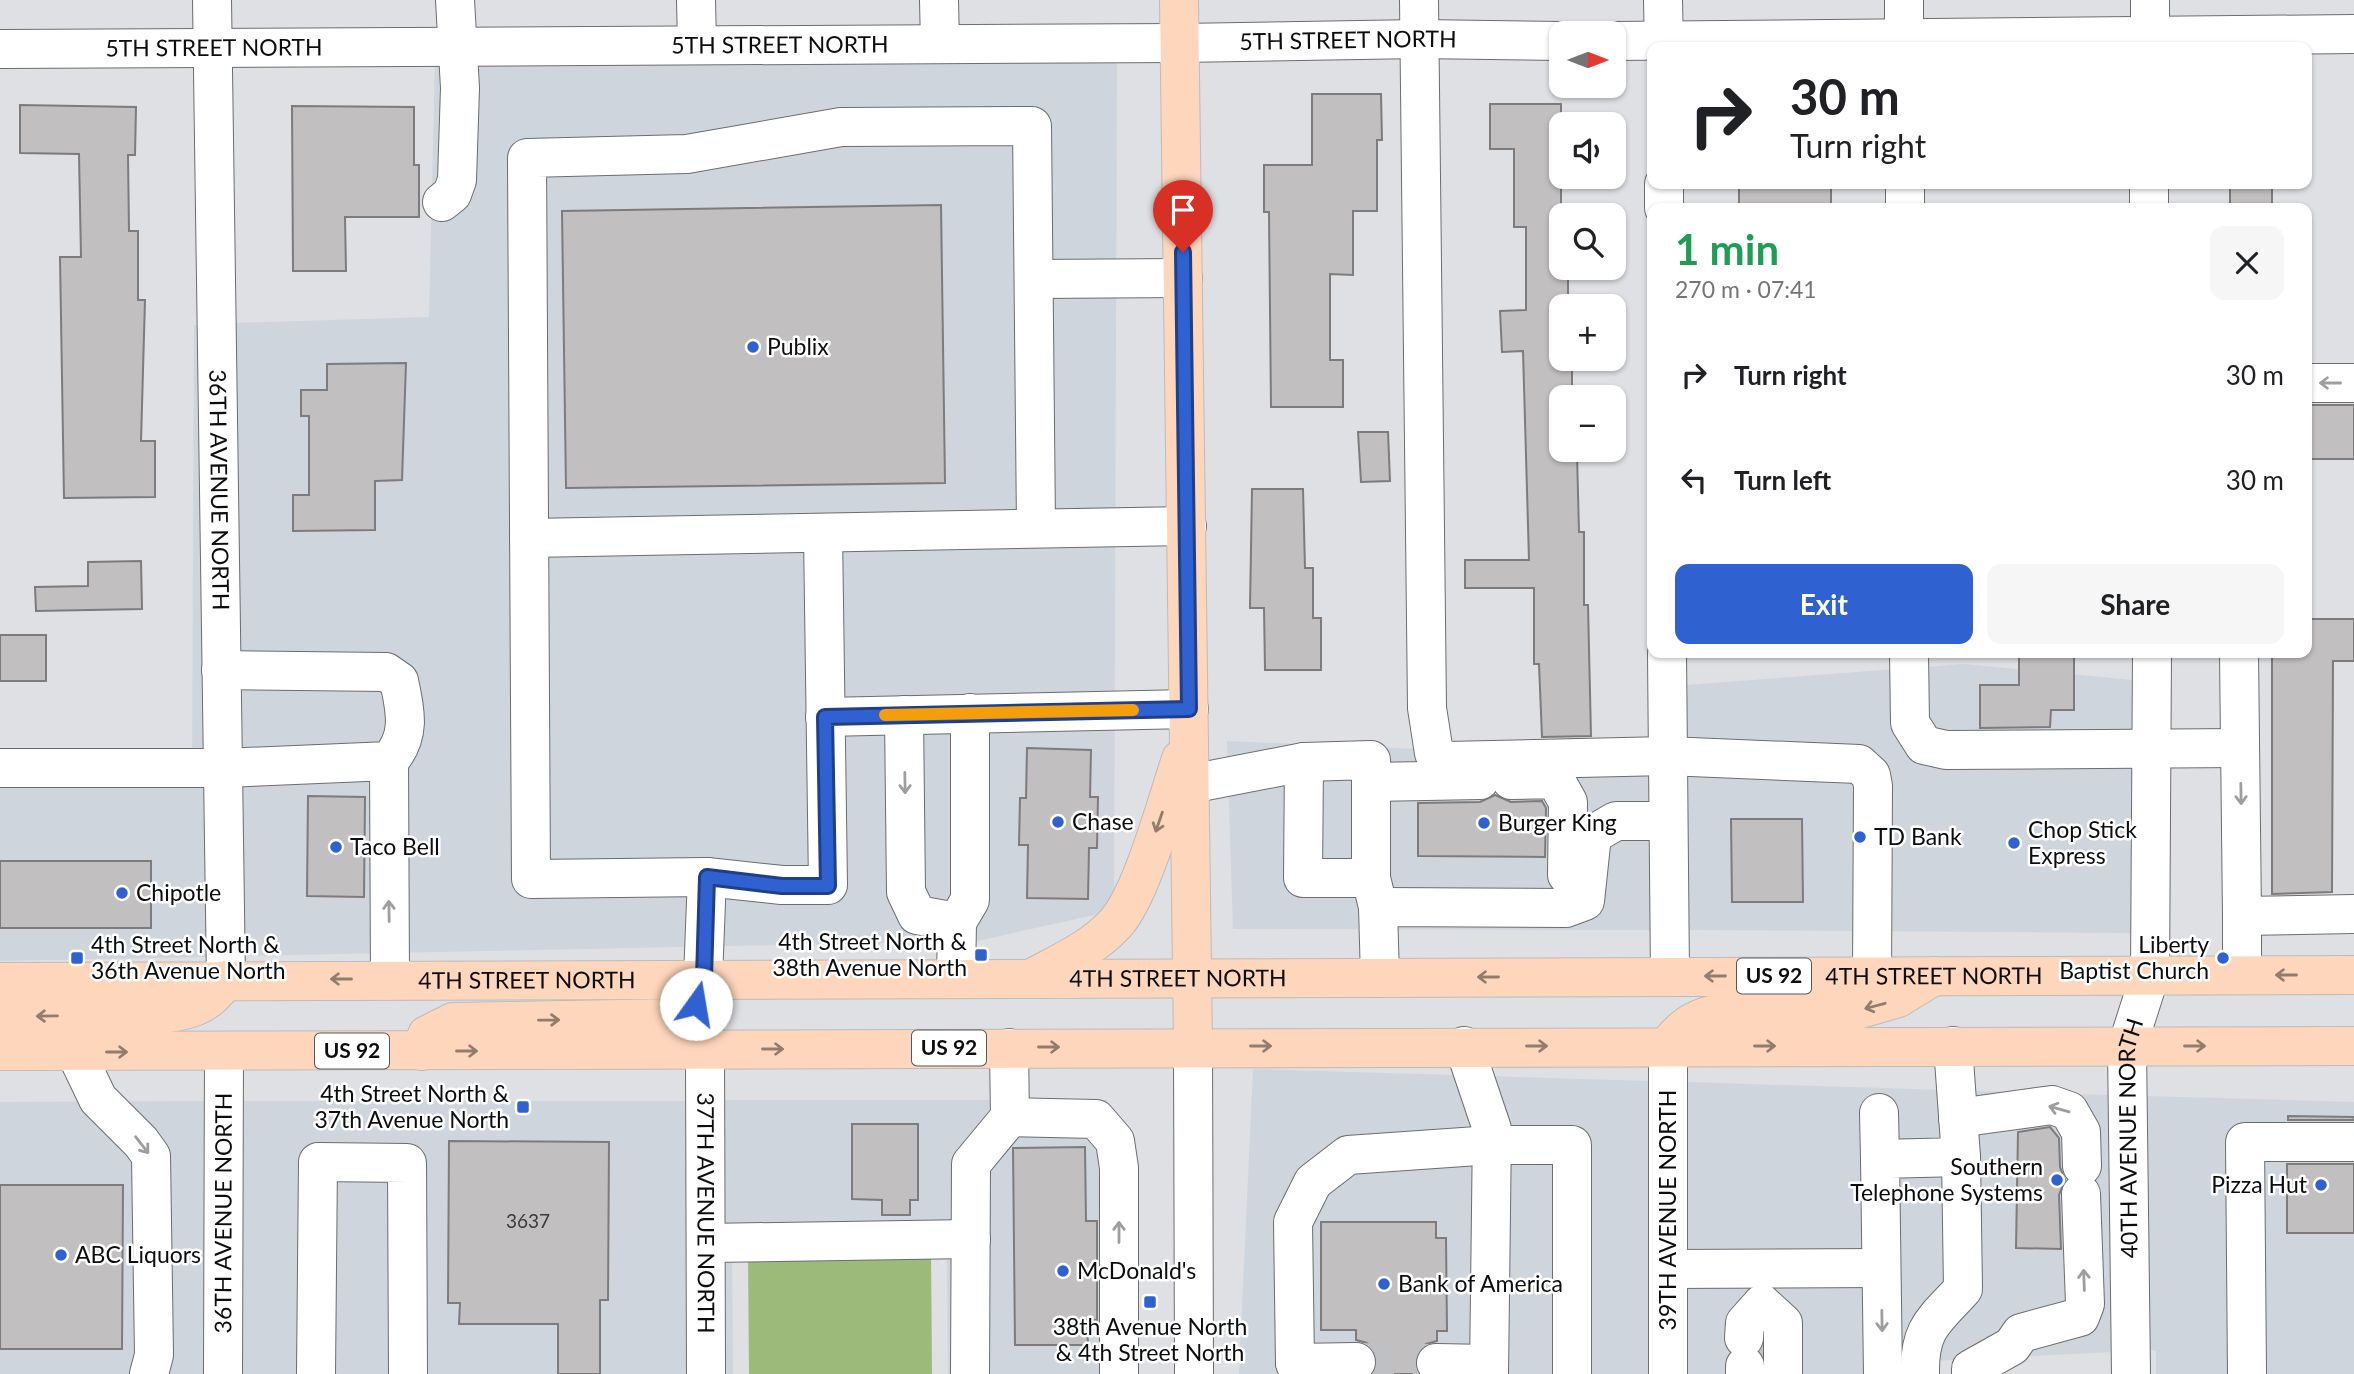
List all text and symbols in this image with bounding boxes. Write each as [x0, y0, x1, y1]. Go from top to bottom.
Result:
north arrow [1549, 21, 1626, 98]
map controls [1549, 21, 1626, 462]
street label: 5TH STREET NORTH [1239, 24, 1457, 55]
street label: 5TH STREET NORTH [671, 29, 889, 59]
street label: 5TH STREET NORTH [105, 32, 323, 61]
text: 30 m [1790, 67, 1900, 125]
icon: right [1675, 70, 1766, 161]
button: sound [1549, 112, 1626, 189]
text: Turn right [1790, 126, 1926, 165]
pin [1153, 180, 1213, 252]
icon: arrive [1164, 191, 1202, 229]
button: search [1549, 203, 1626, 280]
text: 1 min [1675, 224, 1779, 274]
button: close [2210, 226, 2284, 300]
text: 270 m · 07:41 [1675, 275, 1817, 303]
button: + [1549, 294, 1626, 371]
place label: Publix [767, 332, 829, 360]
marker: Publix [745, 339, 761, 355]
icon: right [1675, 356, 1713, 394]
text: Turn right [1734, 359, 1847, 391]
text: 30 m [2226, 359, 2284, 391]
street label: 36TH AVENUE NORTH [204, 369, 236, 611]
one-way arrow [2319, 376, 2342, 390]
button: − [1549, 385, 1626, 462]
icon: left [1675, 461, 1713, 499]
text: Turn left [1734, 464, 1831, 496]
text: 30 m [2226, 464, 2284, 496]
button: Exit [1675, 564, 1973, 644]
button: Share [1987, 564, 2284, 644]
one-way arrow [898, 771, 912, 794]
one-way arrow [2234, 783, 2248, 806]
place label: Chase [1072, 807, 1134, 835]
place label: Burger King [1498, 808, 1617, 836]
one-way arrow [1152, 810, 1164, 832]
marker: Chase [1050, 814, 1066, 830]
marker: Burger King [1476, 815, 1492, 831]
place label: Chop Stick Express [2028, 815, 2137, 869]
place label: TD Bank [1874, 822, 1962, 850]
marker: TD Bank [1852, 829, 1868, 845]
place label: Taco Bell [350, 832, 440, 860]
marker: Chop Stick Express [2006, 835, 2022, 851]
marker: Taco Bell [328, 839, 344, 855]
place label: Chipotle [136, 878, 221, 906]
marker: Chipotle [114, 885, 130, 901]
one-way arrow [383, 900, 396, 923]
place label: 4th Street North & 38th Avenue North [772, 927, 968, 981]
place label: 4th Street North & 36th Avenue North [91, 930, 286, 984]
place label: Liberty Baptist Church [2059, 930, 2209, 984]
marker: 4th Street North & 38th Avenue North [973, 947, 989, 963]
marker: 4th Street North & 36th Avenue North [69, 950, 85, 966]
marker: Liberty Baptist Church [2215, 950, 2231, 966]
road number: US 92 [1737, 958, 1811, 993]
street label: 4TH STREET NORTH [1825, 961, 2043, 990]
street label: 4TH STREET NORTH [1069, 963, 1287, 992]
street label: 4TH STREET NORTH [418, 965, 636, 994]
position arrow [659, 967, 733, 1041]
one-way arrow [2275, 968, 2298, 982]
one-way arrow [1704, 969, 1727, 983]
one-way arrow [1477, 971, 1500, 984]
one-way arrow [330, 973, 353, 986]
one-way arrow [1864, 1000, 1887, 1013]
one-way arrow [35, 1009, 58, 1023]
one-way arrow [537, 1013, 560, 1027]
street label: 40TH AVENUE NORTH [2112, 1014, 2148, 1259]
road number: US 92 [912, 1030, 986, 1066]
road number: US 92 [315, 1034, 389, 1068]
one-way arrow [1249, 1039, 1272, 1053]
one-way arrow [1526, 1039, 1549, 1053]
one-way arrow [1753, 1039, 1776, 1053]
one-way arrow [2184, 1039, 2207, 1053]
one-way arrow [1038, 1040, 1061, 1054]
one-way arrow [761, 1043, 784, 1056]
one-way arrow [455, 1044, 478, 1058]
one-way arrow [105, 1045, 128, 1059]
place label: 4th Street North & 37th Avenue North [314, 1079, 510, 1133]
street label: 39TH AVENUE NORTH [1653, 1090, 1681, 1330]
street label: 36TH AVENUE NORTH [208, 1093, 237, 1333]
street label: 37TH AVENUE NORTH [692, 1093, 721, 1333]
marker: 4th Street North & 37th Avenue North [515, 1099, 531, 1115]
one-way arrow [2048, 1102, 2070, 1115]
one-way arrow [135, 1136, 150, 1154]
place label: Southern Telephone Systems [1850, 1152, 2043, 1206]
place label: Pizza Hut [2211, 1170, 2308, 1198]
marker: Southern Telephone Systems [2049, 1172, 2065, 1188]
marker: Pizza Hut [2313, 1177, 2329, 1193]
house number: 3637 [506, 1209, 550, 1232]
one-way arrow [1112, 1221, 1126, 1244]
place label: ABC Liquors [75, 1240, 201, 1268]
marker: ABC Liquors [53, 1247, 69, 1263]
place label: McDonald's [1077, 1256, 1196, 1284]
marker: McDonald's [1055, 1263, 1071, 1279]
place label: Bank of America [1398, 1269, 1563, 1297]
one-way arrow [2078, 1269, 2091, 1292]
marker: Bank of America [1376, 1276, 1392, 1292]
marker: 38th Avenue North & 4th Street North [1142, 1294, 1158, 1310]
one-way arrow [1875, 1309, 1889, 1332]
place label: 38th Avenue North & 4th Street North [1053, 1312, 1247, 1366]

